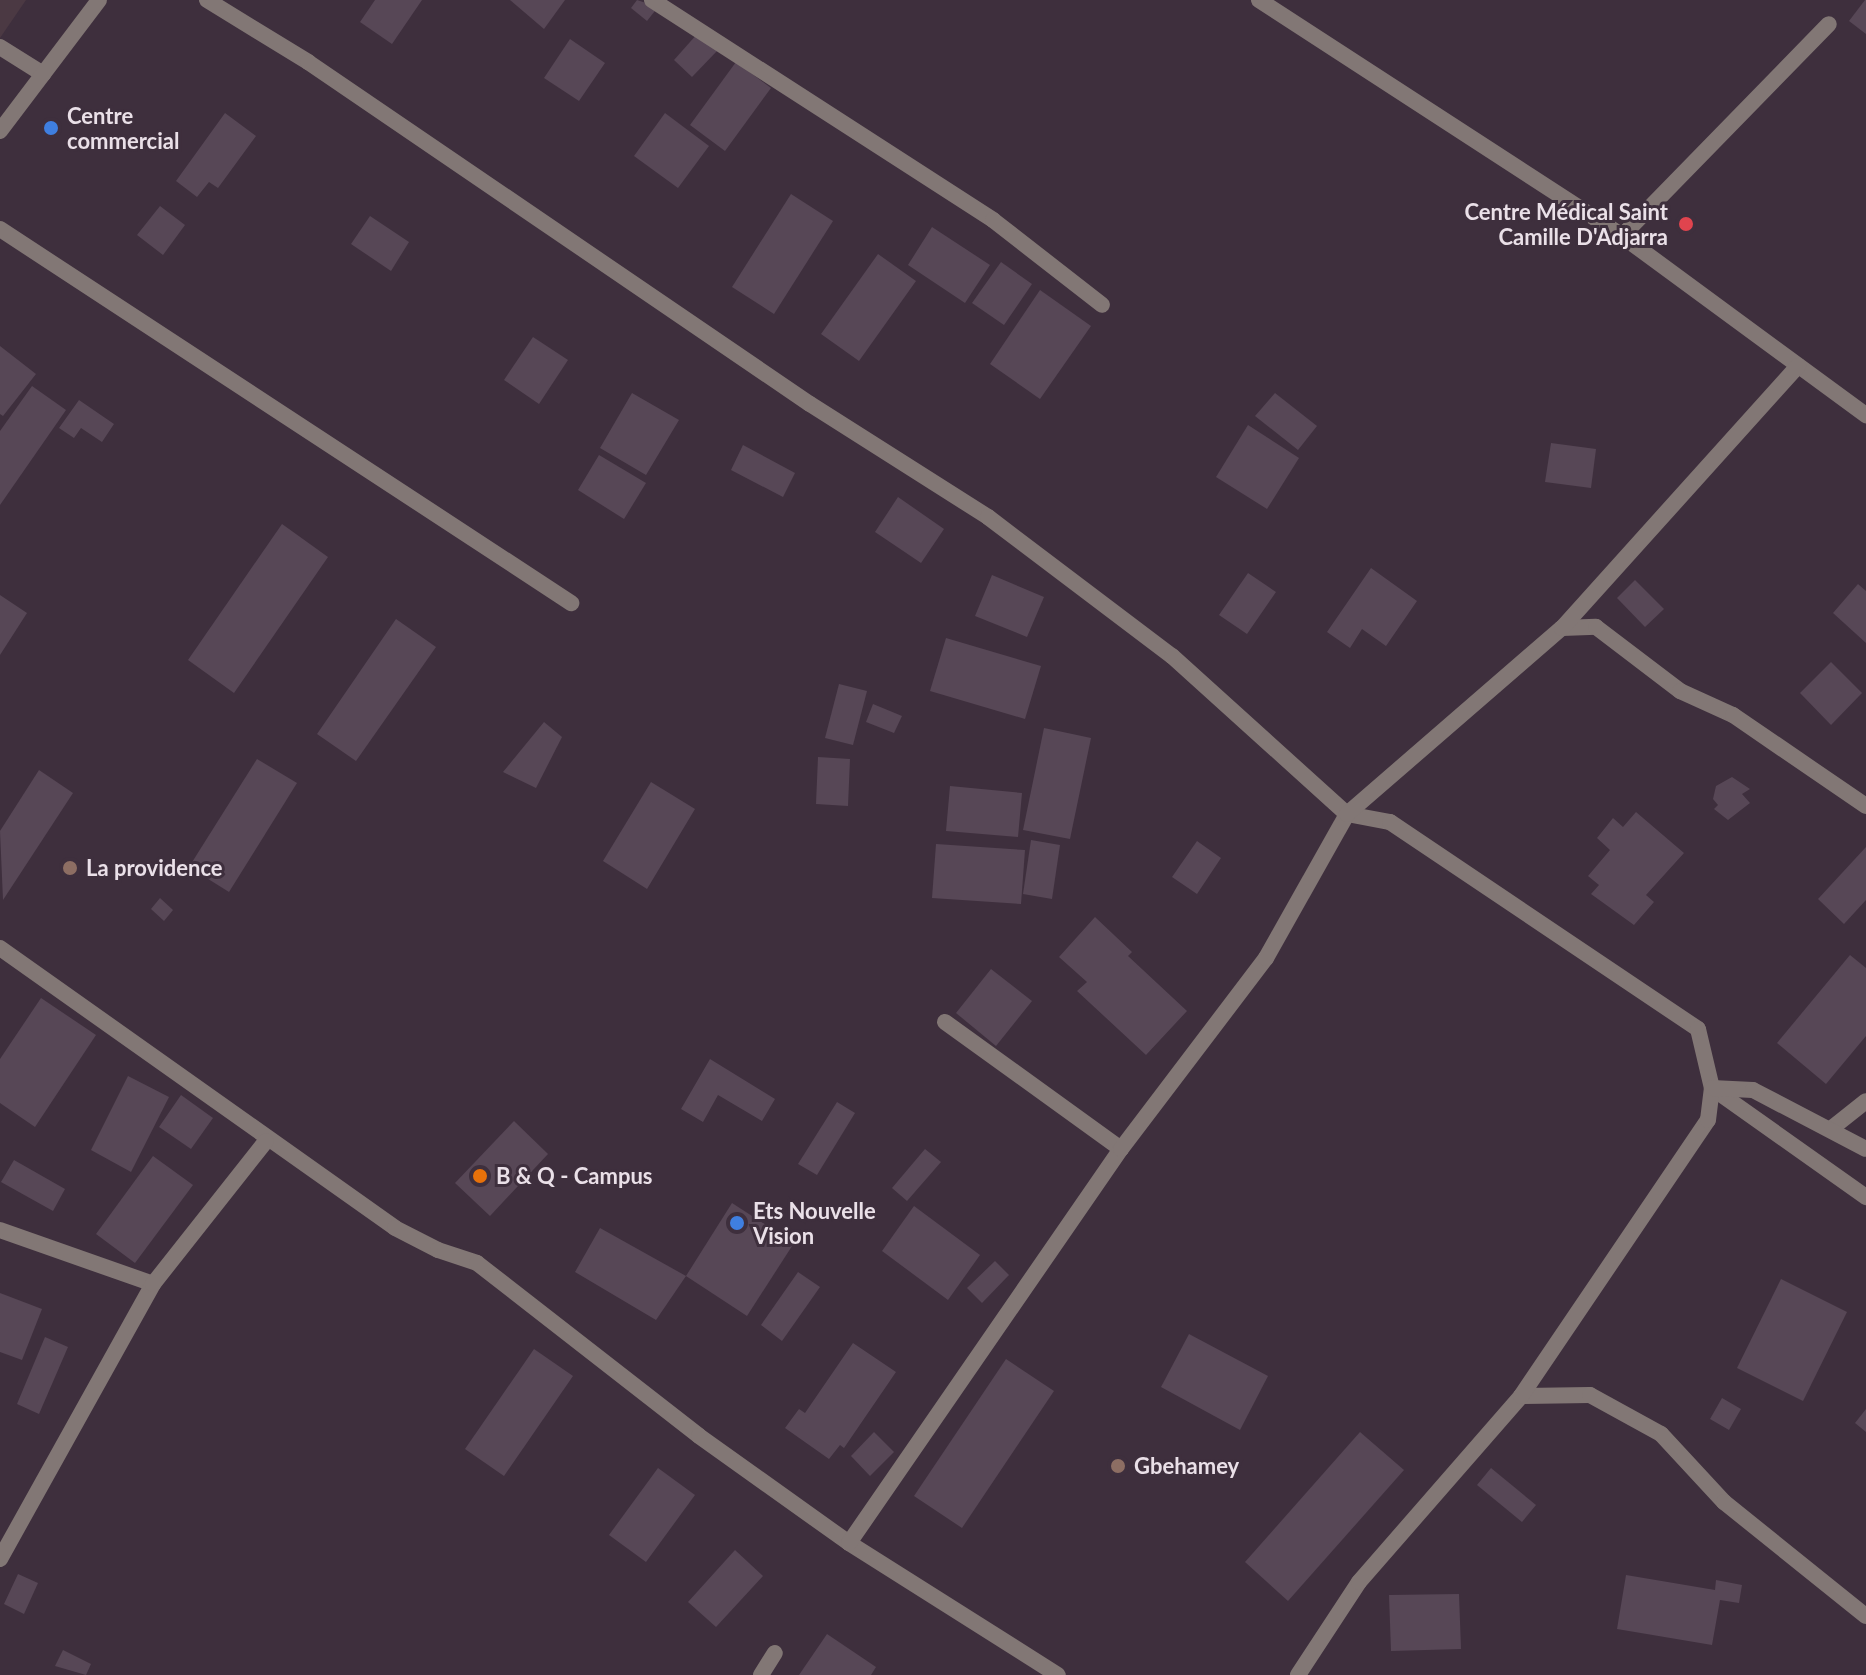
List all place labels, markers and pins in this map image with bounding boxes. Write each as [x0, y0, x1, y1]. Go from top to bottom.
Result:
place label: Centre commercial [67, 102, 179, 154]
marker: Centre commercial [42, 119, 60, 137]
place label: Centre Médical Saint Camille D'Adjarra [1465, 198, 1668, 250]
marker: Centre Médical Saint Camille D'Adjarra [1675, 213, 1697, 235]
place label: La providence [86, 855, 223, 881]
marker: La providence [61, 859, 79, 877]
place label: B & Q - Campus [496, 1163, 652, 1189]
marker: B & Q - Campus [471, 1167, 489, 1185]
place label: Ets Nouvelle Vision [753, 1197, 876, 1248]
marker: Ets Nouvelle Vision [728, 1214, 746, 1232]
place label: Gbehamey [1134, 1453, 1239, 1479]
marker: Gbehamey [1109, 1457, 1127, 1475]

